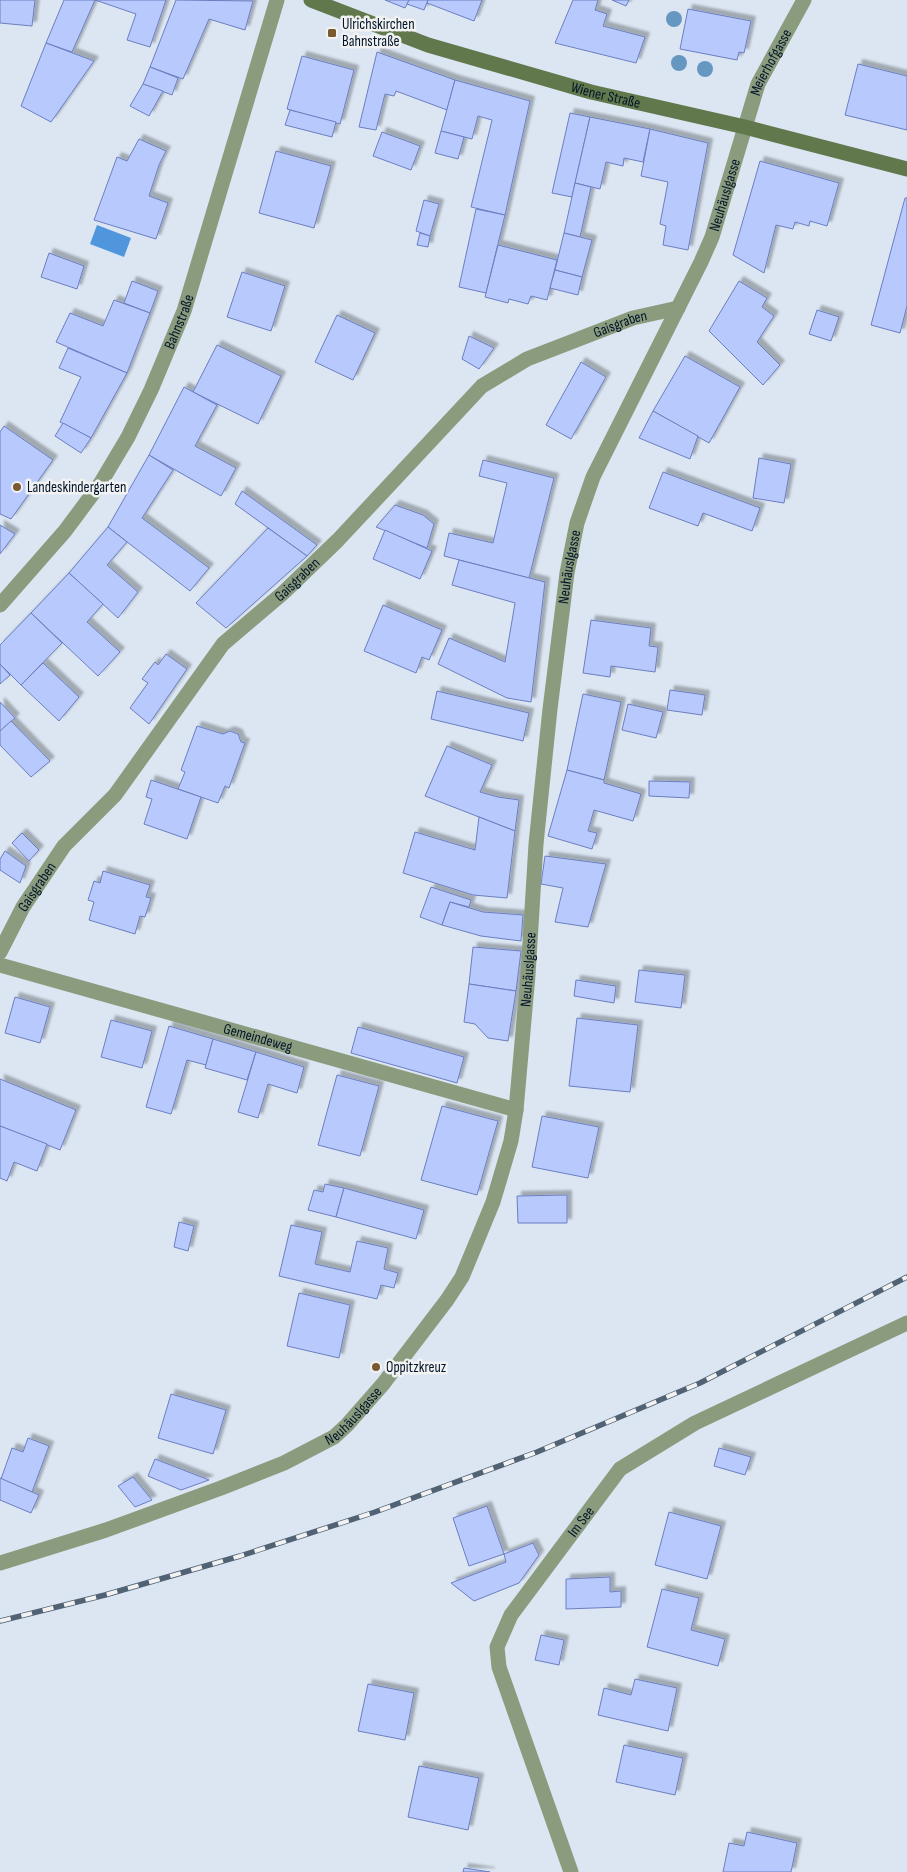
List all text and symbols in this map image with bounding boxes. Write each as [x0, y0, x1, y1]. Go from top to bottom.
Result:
place label: Ulrichskirchen Bahnstraße [342, 15, 415, 51]
street label: Meierhofgasse [746, 26, 796, 98]
marker: Ulrichskirchen Bahnstraße [326, 27, 338, 39]
street label: Wiener Straße [569, 78, 642, 113]
street label: Neuhäuslgasse [705, 157, 745, 234]
street label: Bahnstraße [160, 292, 198, 352]
street label: Gaisgraben [591, 306, 649, 342]
place label: Landeskindergarten [27, 478, 127, 497]
marker: Landeskindergarten [11, 481, 23, 493]
street label: Neuhäuslgasse [554, 528, 585, 605]
street label: Gaisgraben [271, 554, 324, 606]
street label: Gaisgraben [14, 859, 61, 915]
street label: Neuhäuslgasse [516, 932, 541, 1008]
street label: Gemeindeweg [221, 1019, 295, 1057]
place label: Oppitzkreuz [386, 1358, 447, 1377]
marker: Oppitzkreuz [370, 1361, 382, 1373]
street label: Neuhäuslgasse [322, 1383, 386, 1450]
street label: Im See [564, 1503, 599, 1541]

